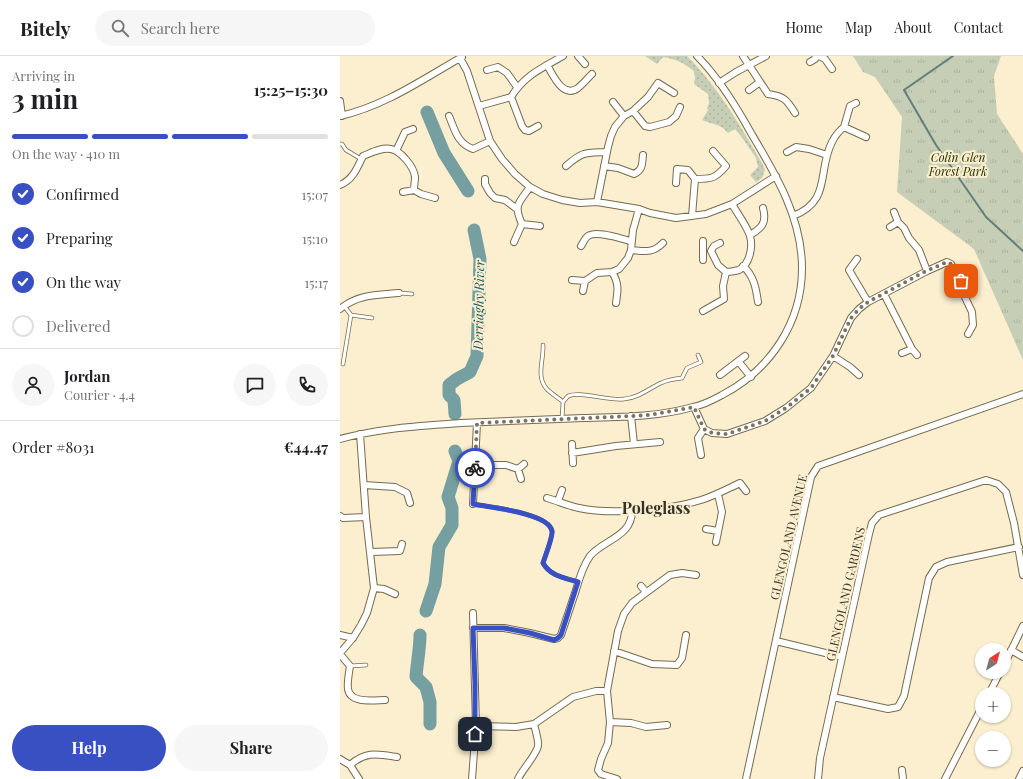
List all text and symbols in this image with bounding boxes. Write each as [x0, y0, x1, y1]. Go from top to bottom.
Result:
search box [95, 10, 375, 46]
text: Bitely [20, 15, 71, 41]
icon: search [109, 17, 131, 39]
text: Search here [141, 18, 220, 38]
text: Home [785, 18, 823, 37]
text: Map [845, 18, 872, 37]
text: About [894, 18, 932, 37]
text: Contact [954, 18, 1003, 37]
text: Arriving in [12, 67, 75, 84]
text: 15:25–15:30 [254, 80, 328, 100]
text: 3 min [12, 81, 78, 116]
text: On the way · 410 m [12, 145, 120, 162]
park label: Colin Glen Forest Park [928, 149, 987, 179]
icon: check [12, 183, 34, 205]
text: Confirmed [46, 184, 119, 204]
text: 15:07 [301, 186, 328, 203]
icon: check [12, 227, 34, 249]
text: Preparing [46, 228, 113, 248]
text: 15:10 [302, 230, 328, 247]
water label: Derriaghy River [469, 260, 487, 351]
pin [944, 264, 978, 298]
icon: bag [950, 270, 972, 292]
icon: check [12, 271, 34, 293]
text: On the way [46, 272, 121, 292]
text: 15:17 [304, 274, 328, 291]
text: Delivered [46, 316, 111, 336]
button: person [12, 364, 54, 406]
button: chat [234, 364, 276, 406]
button: phone [286, 364, 328, 406]
text: Jordan [64, 366, 110, 386]
text: Courier · 4.4 [64, 386, 135, 403]
text: Order #8031 [12, 437, 95, 457]
text: €44.47 [284, 437, 328, 457]
courier [455, 448, 495, 488]
icon: bike [464, 457, 486, 479]
street label: GLENGOLAND AVENUE [766, 473, 810, 601]
district label: Poleglass [622, 497, 690, 518]
street label: GLENGOLAND GARDENS [822, 525, 868, 663]
north arrow [975, 643, 1011, 679]
map controls [975, 643, 1011, 767]
button: + [975, 687, 1011, 723]
pin [458, 717, 492, 751]
icon: home [464, 723, 486, 745]
button: Help [12, 725, 166, 771]
button: Share [174, 725, 328, 771]
button: − [975, 731, 1011, 767]

